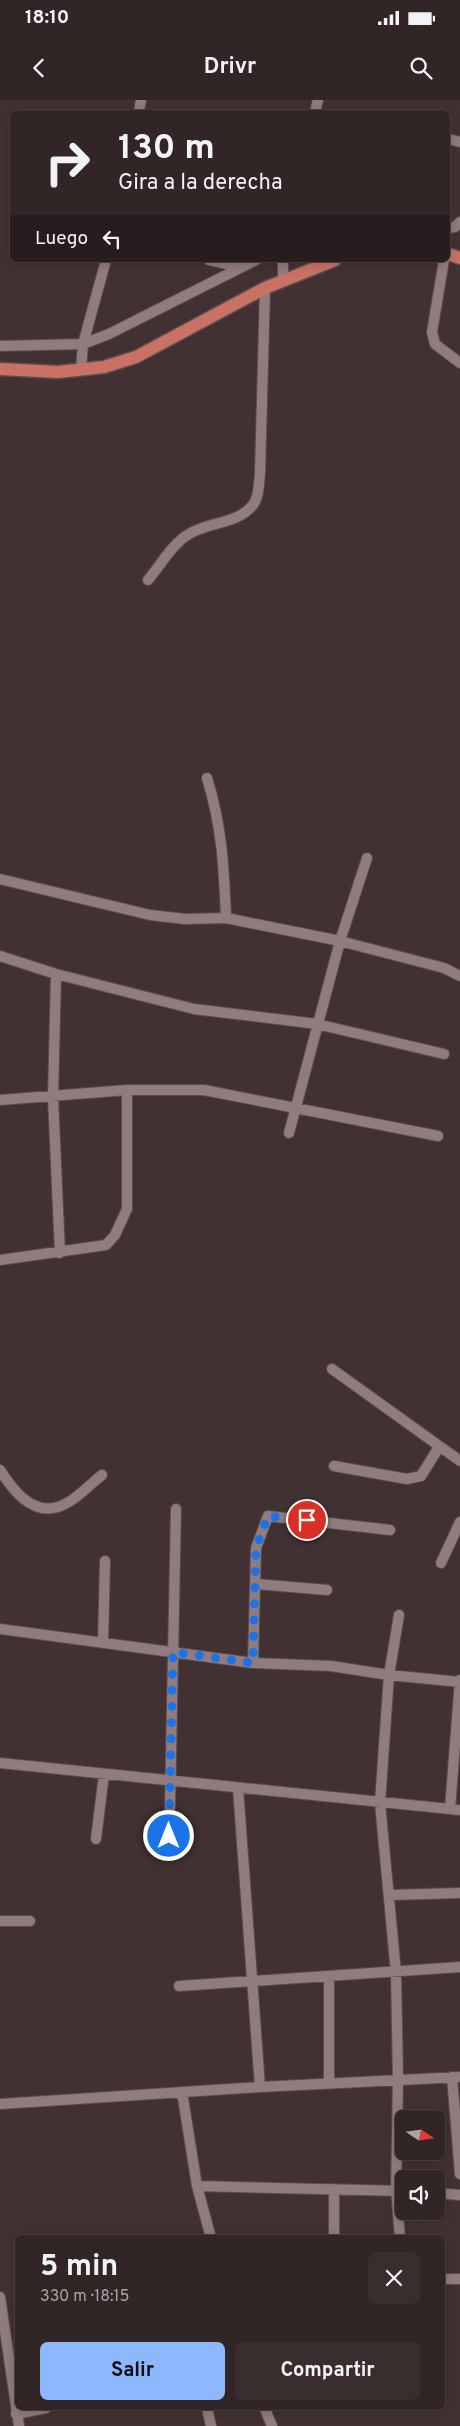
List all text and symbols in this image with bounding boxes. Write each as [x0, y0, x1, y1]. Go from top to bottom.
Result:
text: 18:10 [25, 6, 69, 30]
icon: back [25, 54, 53, 82]
text: Drivr [204, 54, 256, 81]
icon: search [407, 54, 435, 82]
text: 130 m [118, 127, 215, 171]
icon: right [35, 130, 100, 195]
text: Gira a la derecha [118, 170, 283, 197]
icon: left [98, 225, 126, 253]
text: Luego [35, 227, 88, 251]
pin [286, 1499, 328, 1541]
icon: arrive [293, 1506, 321, 1534]
position arrow [142, 1809, 194, 1861]
north arrow [395, 2110, 445, 2160]
map controls [395, 2110, 445, 2220]
button: sound [395, 2170, 445, 2220]
text: 5 min [40, 2249, 118, 2286]
button: close [368, 2252, 420, 2304]
text: 330 m · 18:15 [40, 2287, 129, 2307]
button: Salir [40, 2342, 225, 2400]
button: Compartir [235, 2342, 420, 2400]

